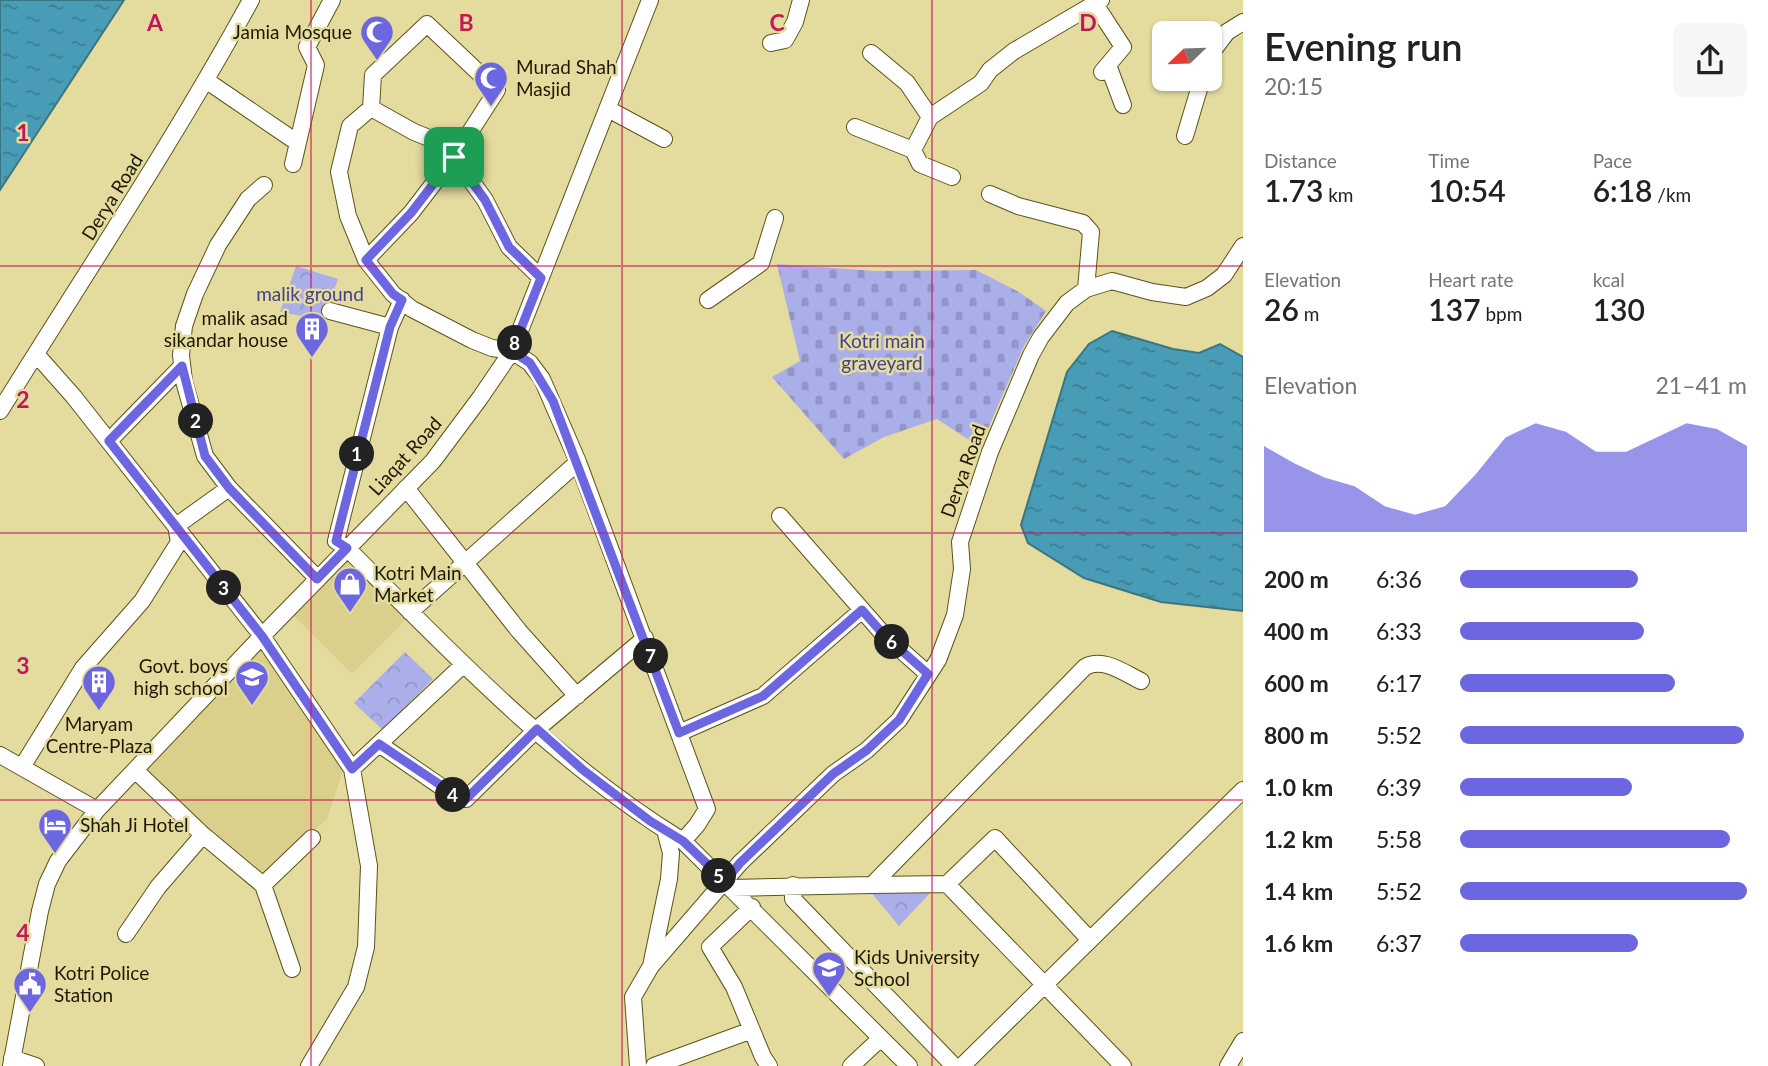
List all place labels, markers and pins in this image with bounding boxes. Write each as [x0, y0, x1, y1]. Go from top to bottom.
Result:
mosque icon: Jamia Mosque [358, 13, 396, 62]
place label: Jamia Mosque [233, 20, 352, 43]
place label: Murad Shah Masjid [516, 55, 617, 100]
mosque icon: Murad Shah Masjid [472, 59, 510, 108]
pin [424, 127, 484, 187]
place label: malik asad sikandar house [164, 306, 288, 351]
building icon: malik asad sikandar house [293, 310, 331, 359]
pin: 8 [498, 326, 532, 360]
pin: 2 [178, 404, 214, 438]
pin: 1 [340, 436, 374, 472]
place label: Kotri Main Market [374, 561, 462, 606]
shop icon: Kotri Main Market [331, 565, 369, 614]
pin: 3 [206, 570, 242, 606]
pin: 6 [874, 624, 910, 660]
pin: 7 [634, 638, 668, 674]
place label: Govt. boys high school [134, 654, 228, 699]
school or university icon: Govt. boys high school [233, 658, 271, 707]
building icon: Maryam Centre-Plaza [80, 663, 118, 712]
place label: Maryam Centre-Plaza [46, 712, 152, 757]
pin: 4 [435, 778, 470, 812]
hotel icon: Shah Ji Hotel [36, 806, 74, 855]
place label: Shah Ji Hotel [80, 813, 189, 836]
pin: 5 [702, 858, 736, 894]
place label: Kids University School [854, 945, 980, 990]
school or university icon: Kids University School [810, 949, 848, 998]
place label: Kotri Police Station [54, 961, 149, 1006]
public building icon: Kotri Police Station [11, 965, 49, 1014]

